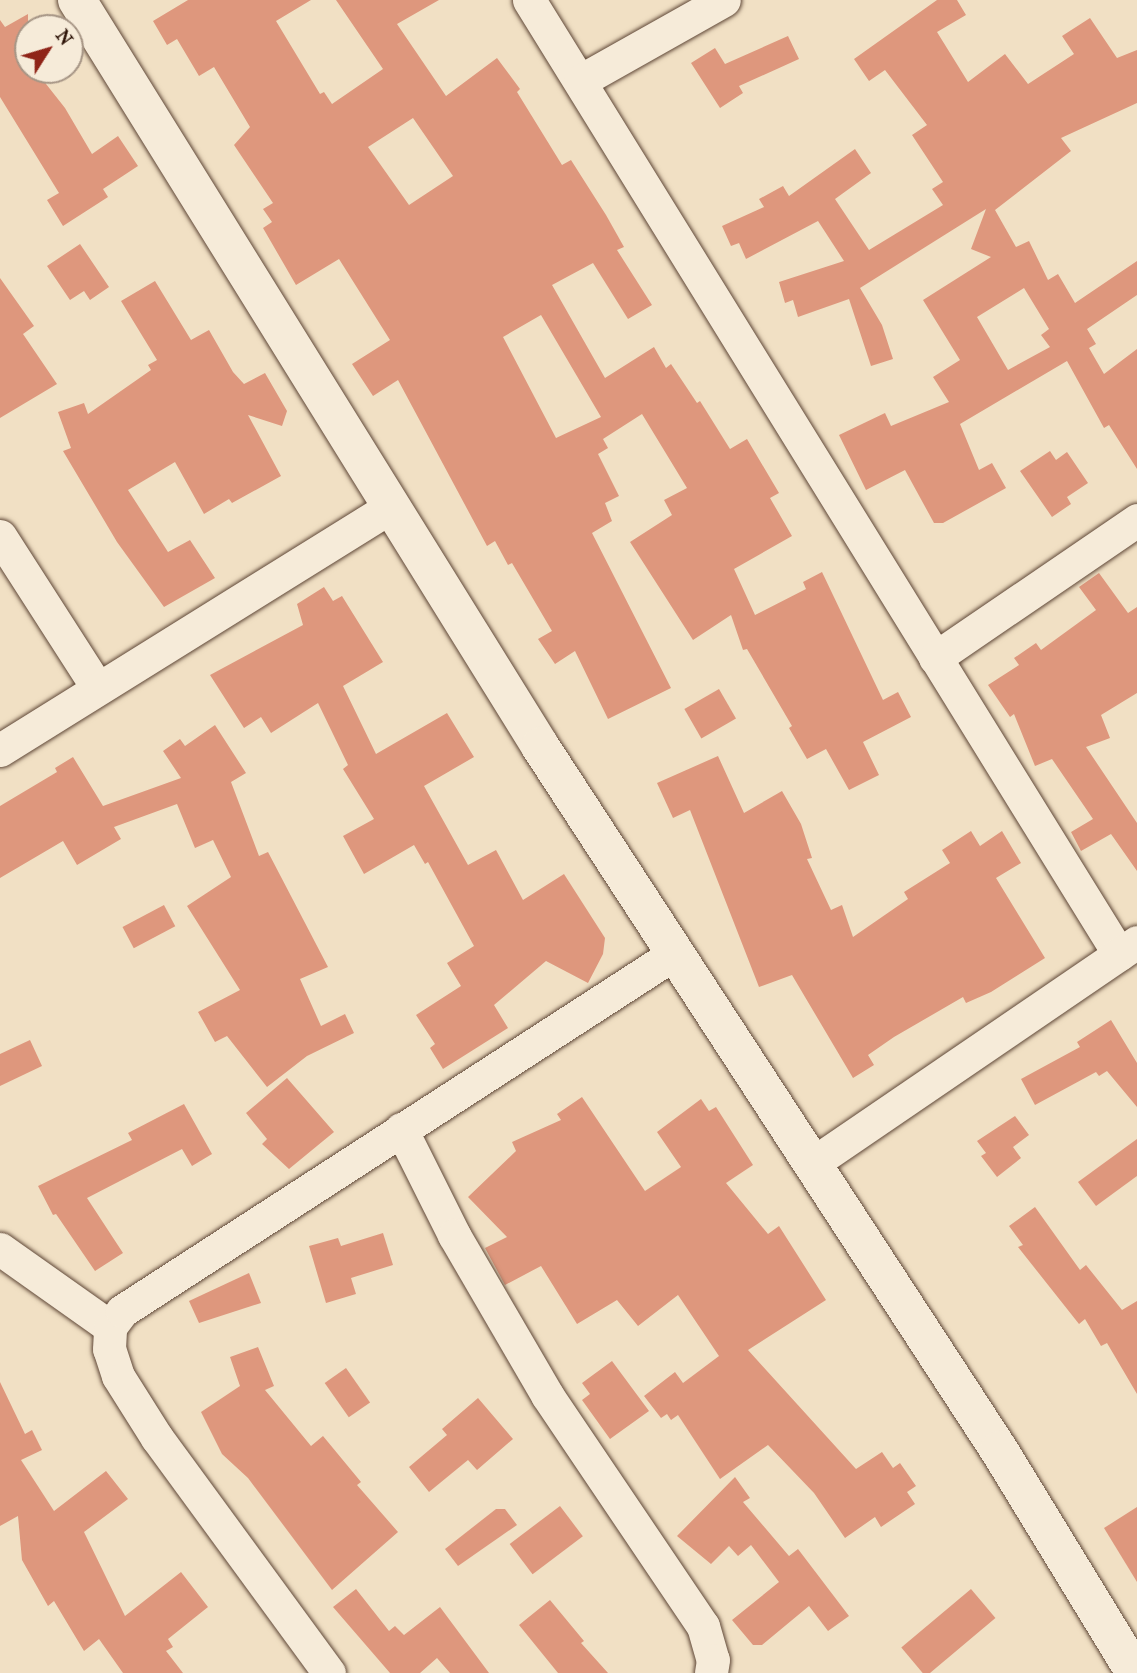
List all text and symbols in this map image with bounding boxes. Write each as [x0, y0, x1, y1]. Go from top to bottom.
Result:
north arrow [14, 14, 84, 84]
text: N [51, 25, 77, 50]

